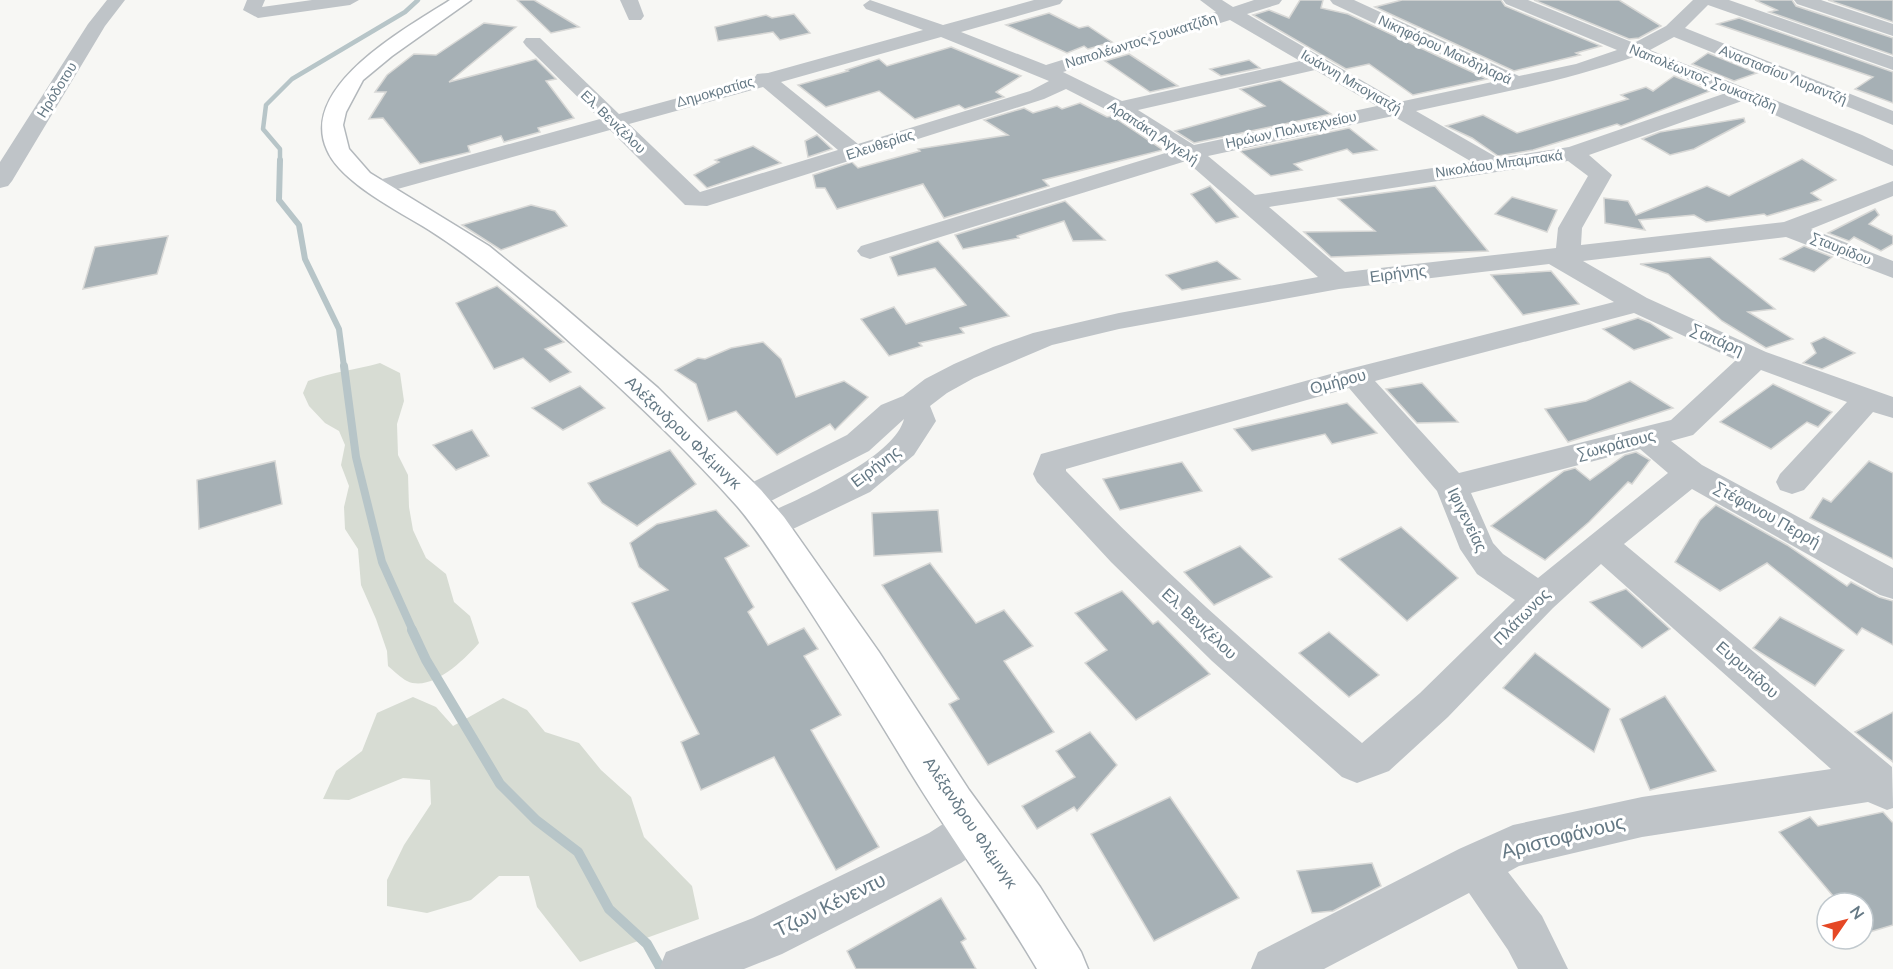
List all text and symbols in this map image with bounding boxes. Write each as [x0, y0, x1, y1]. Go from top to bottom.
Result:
street label: Ναπολέωντος Σουκατζίδη [1063, 9, 1219, 73]
street label: Νικηφόρου Μανδηλαρά [1375, 11, 1515, 89]
street label: Ναπολέωντος Σουκατζίδη [1626, 40, 1780, 116]
street label: Αναστασίου Λυραντζή [1716, 41, 1850, 109]
street label: Ιωάννη Μπογιατζή [1297, 45, 1405, 119]
street label: Ηρόδοτου [33, 59, 81, 121]
street label: Δημοκρατίας [674, 72, 756, 112]
street label: Ελ. Βενιζέλου [576, 86, 650, 158]
street label: Αραπάκη Αγγελή [1104, 97, 1202, 169]
street label: Ηρώων Πολυτεχνείου [1224, 107, 1358, 153]
street label: Ελευθερίας [844, 125, 917, 165]
street label: Νικολάου Μπαμπακά [1434, 146, 1564, 182]
street label: Σταυρίδου [1808, 228, 1874, 270]
street label: Ειρήνης [1368, 260, 1428, 288]
street label: Σαπάρη [1687, 319, 1747, 361]
street label: Ομήρου [1308, 364, 1368, 400]
street label: Αλέξανδρου Φλέμινγκ [620, 372, 747, 495]
street label: Σωκράτους [1575, 425, 1658, 465]
street label: Ειρήνης [847, 441, 906, 493]
street label: Στέφανου Περρή [1710, 477, 1824, 553]
street label: Ιφιγενείας [1442, 484, 1492, 556]
street label: Ελ. Βενιζέλου [1157, 583, 1241, 665]
street label: Πλάτωνος [1489, 584, 1555, 650]
street label: Ευρυπίδου [1711, 637, 1783, 703]
street label: Αλέξανδρου Φλέμινγκ [918, 753, 1023, 894]
street label: Αριστοφάνους [1498, 809, 1628, 865]
street label: Τζων Κένεντυ [770, 866, 890, 944]
north arrow [1815, 891, 1875, 951]
text: N [1844, 902, 1869, 924]

